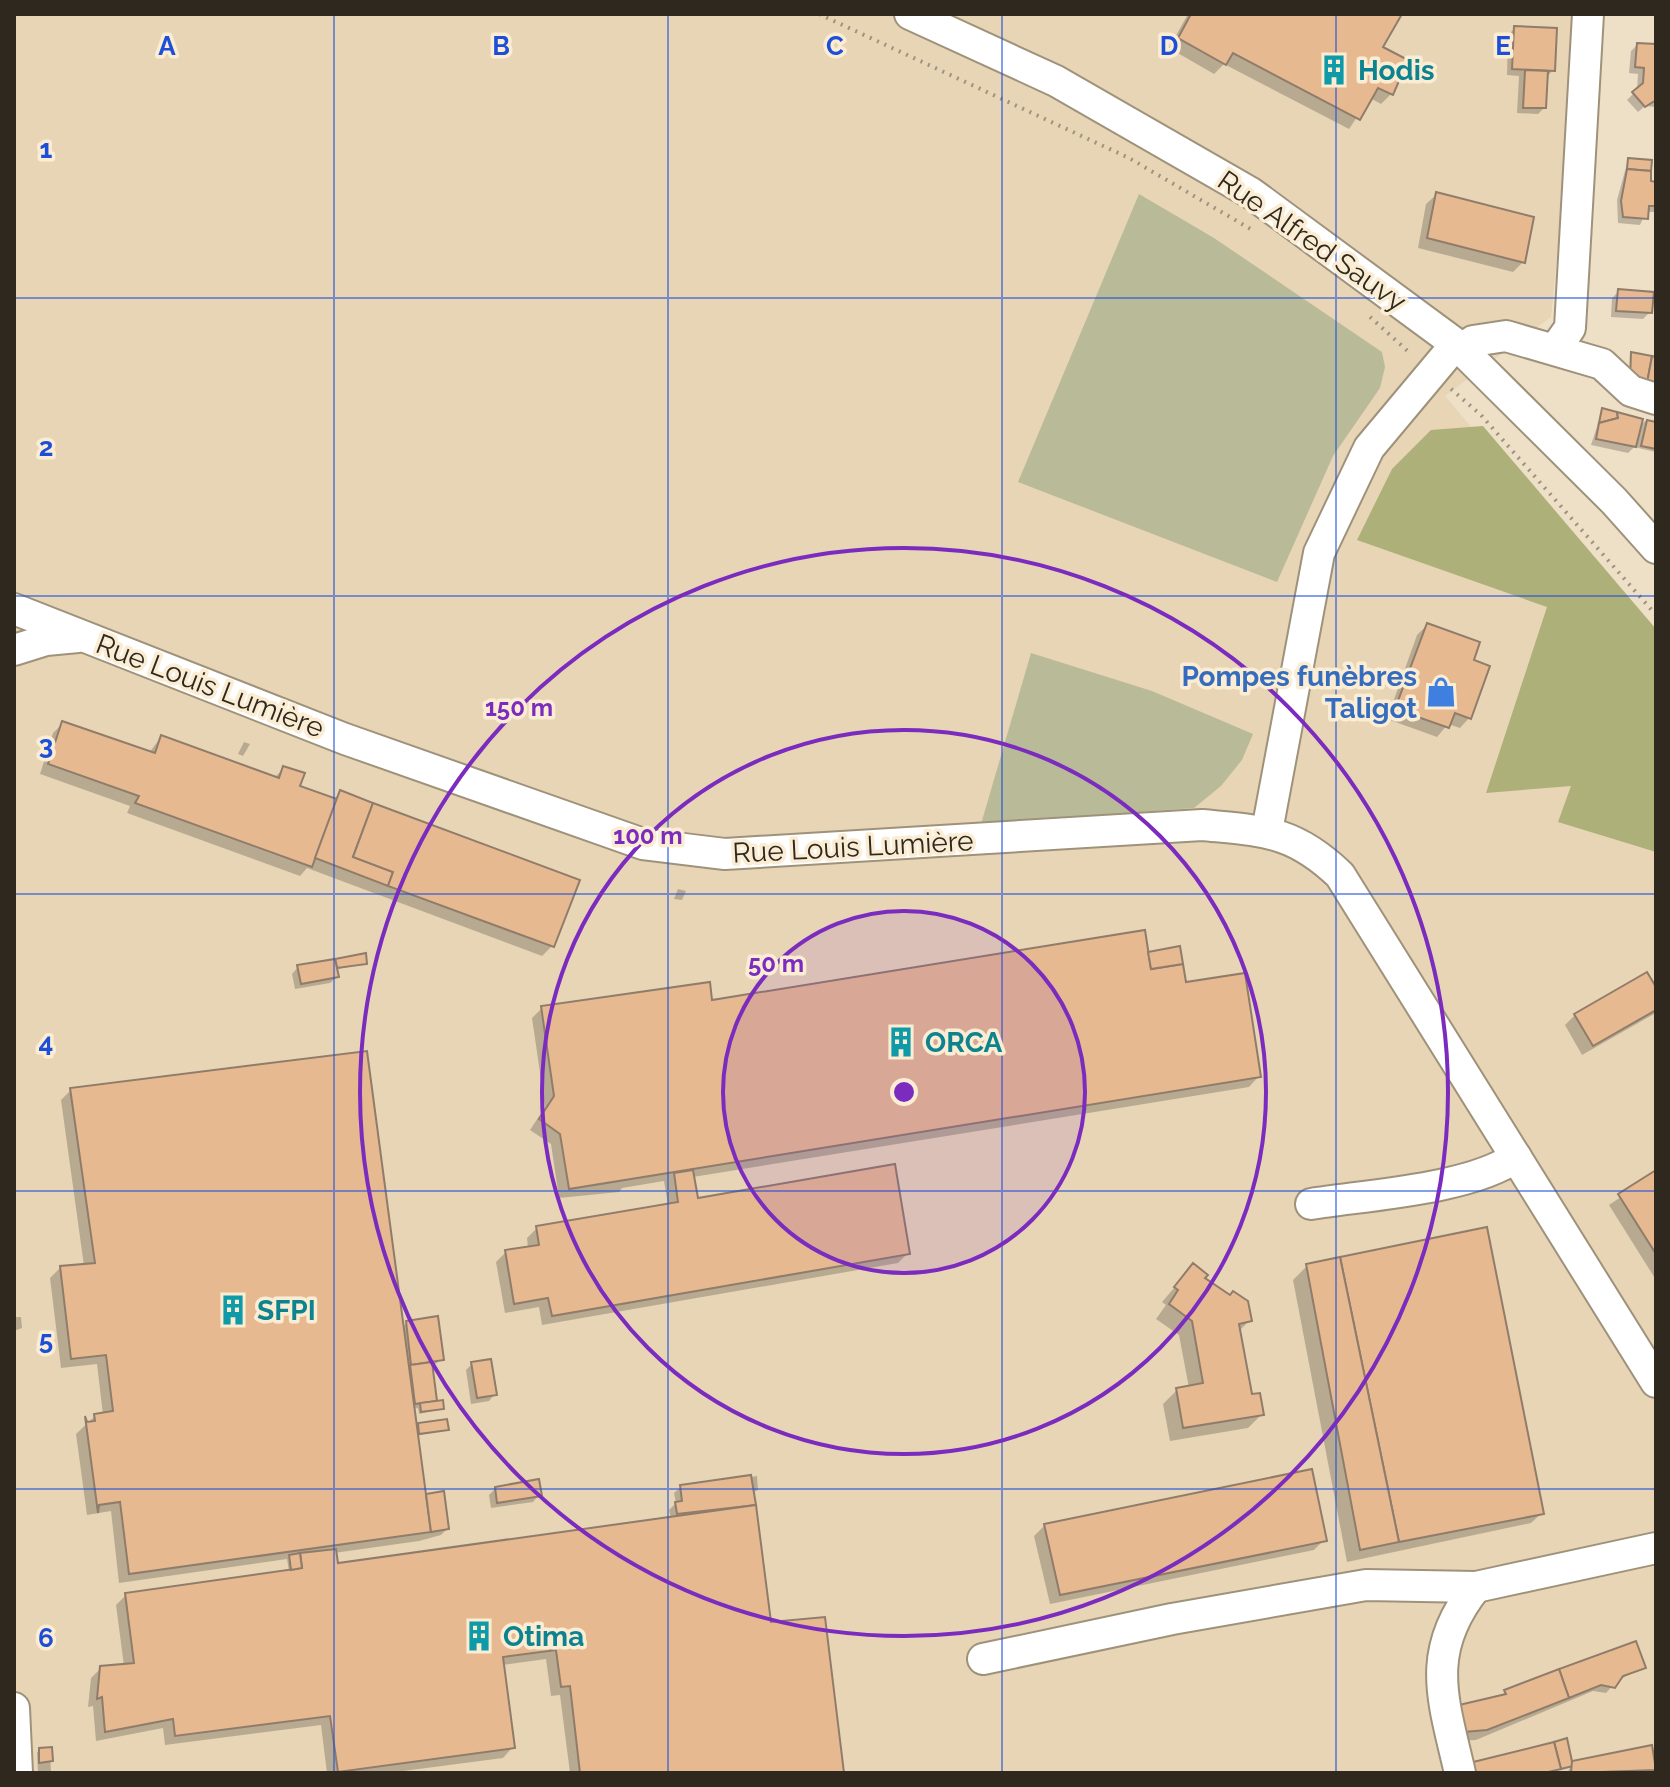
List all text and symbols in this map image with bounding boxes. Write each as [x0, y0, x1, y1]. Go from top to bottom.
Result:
text: A [158, 31, 176, 61]
text: B [492, 31, 510, 61]
text: C [826, 31, 844, 61]
text: D [1160, 31, 1178, 61]
text: E [1495, 31, 1511, 61]
building icon: Hodis [1317, 53, 1351, 87]
place label: Hodis [1358, 54, 1435, 87]
text: 1 [40, 134, 53, 164]
street label: Rue Alfred Sauvy [1211, 164, 1413, 318]
text: 2 [39, 432, 53, 462]
street label: Rue Louis Lumière [91, 627, 329, 745]
place label: Pompes funèbres Taligot [1181, 660, 1417, 725]
shop icon: Pompes funèbres Taligot [1424, 675, 1458, 709]
text: 150 m [485, 693, 553, 722]
text: 3 [39, 730, 53, 760]
text: 100 m [613, 821, 683, 850]
street label: Rue Louis Lumière [732, 824, 974, 870]
text: 50 m [748, 949, 804, 978]
building icon: ORCA [884, 1025, 918, 1059]
place label: ORCA [925, 1026, 1003, 1059]
text: 4 [39, 1028, 53, 1058]
centre of rings [890, 1078, 918, 1106]
building icon: SFPI [216, 1293, 250, 1327]
place label: SFPI [257, 1294, 316, 1327]
text: 5 [39, 1325, 53, 1355]
building icon: Otima [462, 1619, 496, 1653]
place label: Otima [503, 1620, 584, 1653]
text: 6 [38, 1623, 54, 1653]

